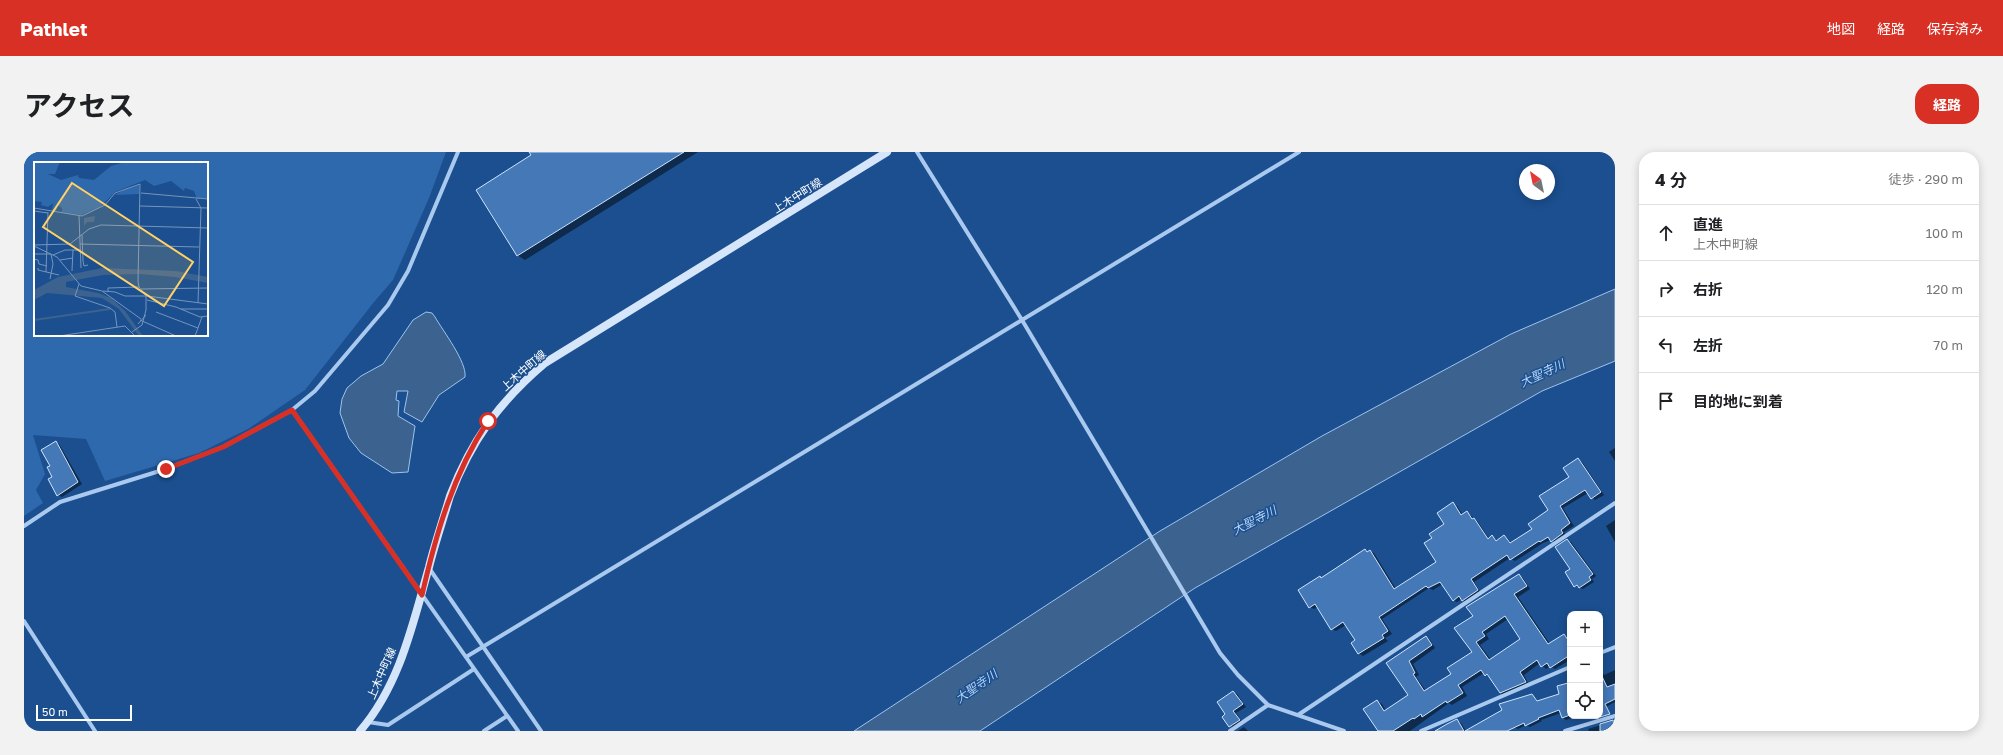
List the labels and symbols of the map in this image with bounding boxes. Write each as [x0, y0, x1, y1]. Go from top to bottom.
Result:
inset map [34, 162, 208, 336]
north arrow [1519, 164, 1555, 200]
street label: 上木中町線 [770, 175, 824, 215]
street label: 上木中町線 [498, 347, 548, 393]
water label: 大聖寺川 [1517, 355, 1569, 390]
route start [479, 412, 497, 430]
route end [157, 460, 175, 478]
water label: 大聖寺川 [1229, 502, 1281, 538]
street label: 上木中町線 [364, 645, 398, 701]
water label: 大聖寺川 [952, 665, 1002, 706]
scale bar [36, 703, 132, 722]

